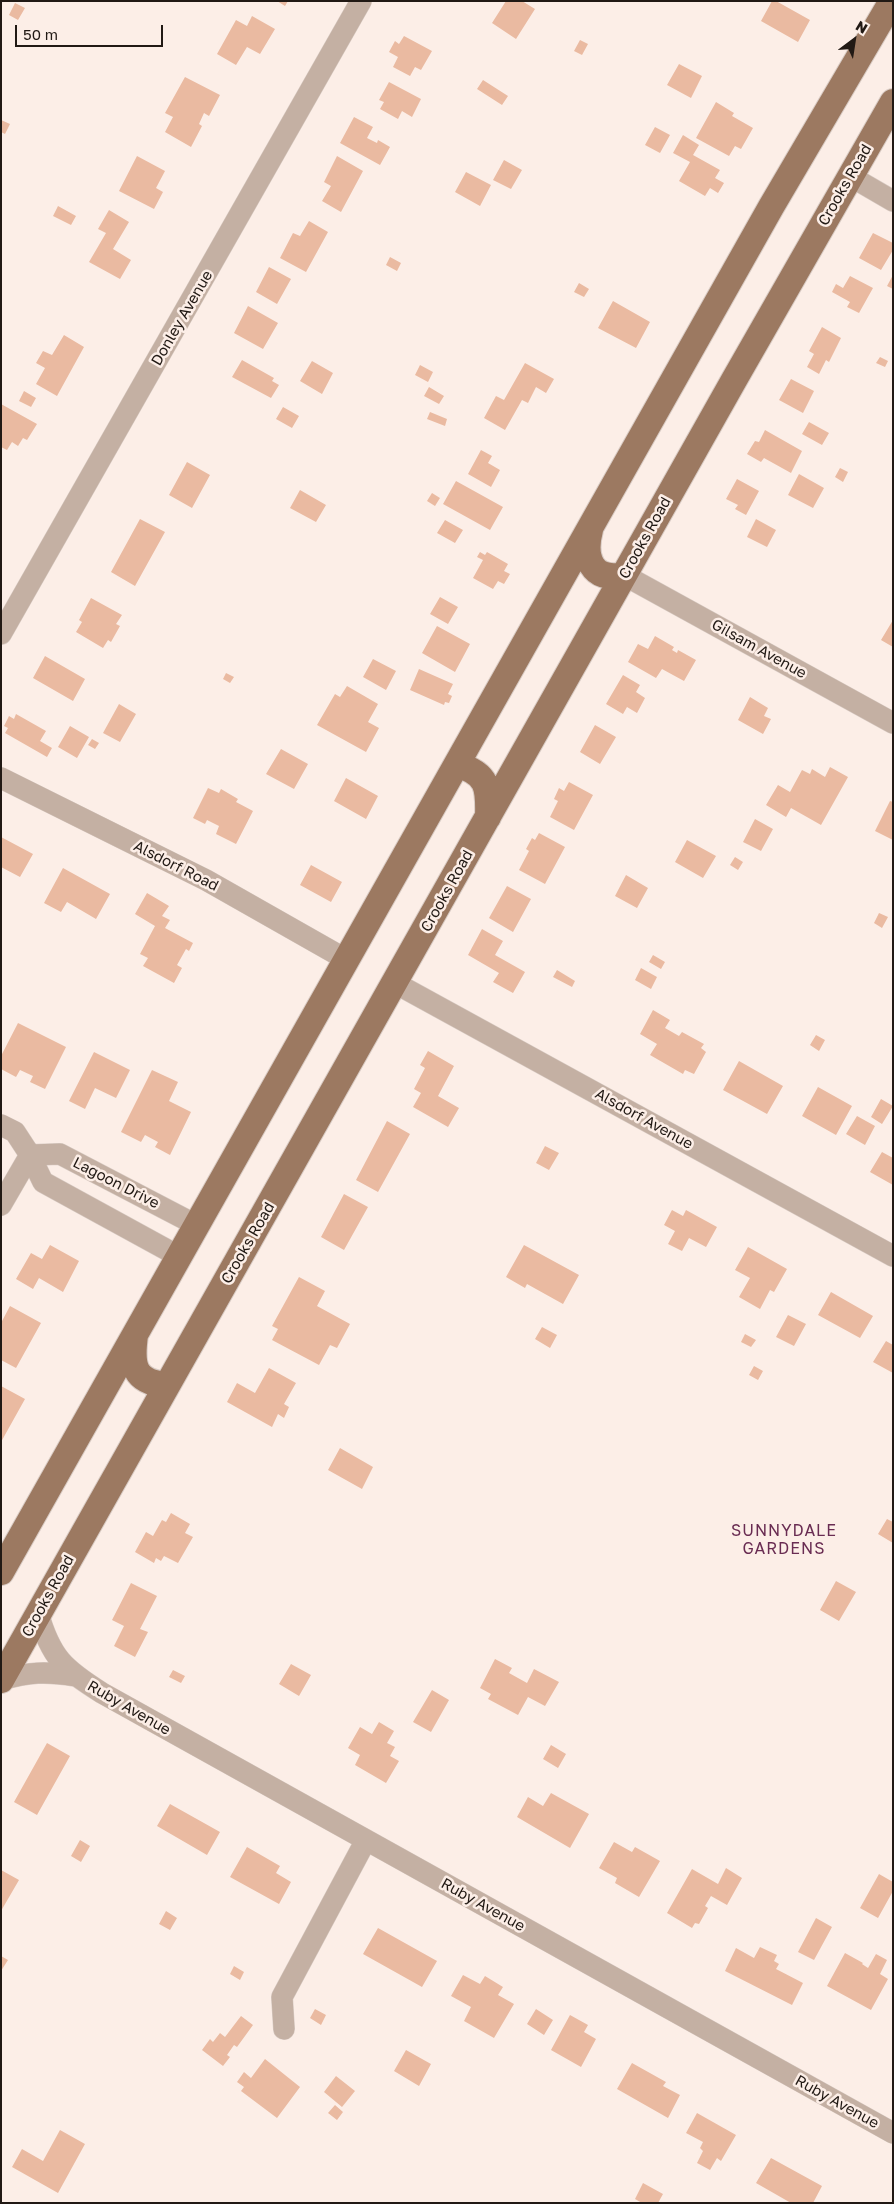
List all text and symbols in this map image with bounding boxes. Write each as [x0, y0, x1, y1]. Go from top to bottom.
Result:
scale bar [18, 15, 165, 47]
north arrow [829, 15, 879, 65]
text: N [853, 17, 871, 37]
text: 50 m [23, 25, 58, 43]
street label: Crooks Road [814, 141, 876, 229]
street label: Donley Avenue [147, 267, 217, 369]
street label: Crooks Road [615, 494, 675, 582]
street label: Gilsam Avenue [708, 615, 810, 683]
street label: Alsdorf Road [131, 837, 221, 895]
street label: Crooks Road [417, 847, 477, 935]
street label: Alsdorf Avenue [592, 1085, 696, 1153]
street label: Lagoon Drive [70, 1154, 162, 1212]
street label: Crooks Road [217, 1199, 279, 1287]
district label: SUNNYDALE GARDENS [730, 1521, 838, 1559]
street label: Crooks Road [18, 1552, 78, 1640]
street label: Ruby Avenue [84, 1677, 174, 1739]
street label: Ruby Avenue [438, 1875, 528, 1935]
street label: Ruby Avenue [792, 2072, 882, 2132]

